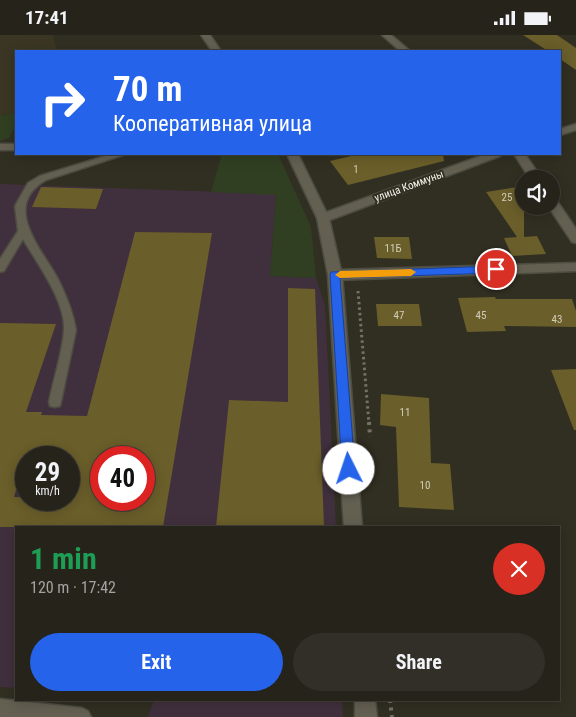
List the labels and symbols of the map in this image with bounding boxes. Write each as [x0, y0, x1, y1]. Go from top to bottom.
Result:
house number: 1 [353, 163, 359, 176]
street label: улица Коммуны [373, 167, 445, 205]
house number: 25 [502, 191, 512, 204]
house number: 11Б [385, 242, 401, 255]
pin [475, 248, 517, 290]
house number: 47 [394, 309, 404, 322]
house number: 45 [476, 309, 486, 322]
house number: 43 [552, 313, 562, 326]
house number: 11 [400, 406, 410, 419]
position arrow [322, 442, 374, 494]
speed limit sign: 40 [90, 446, 155, 511]
house number: 10 [420, 479, 430, 492]

